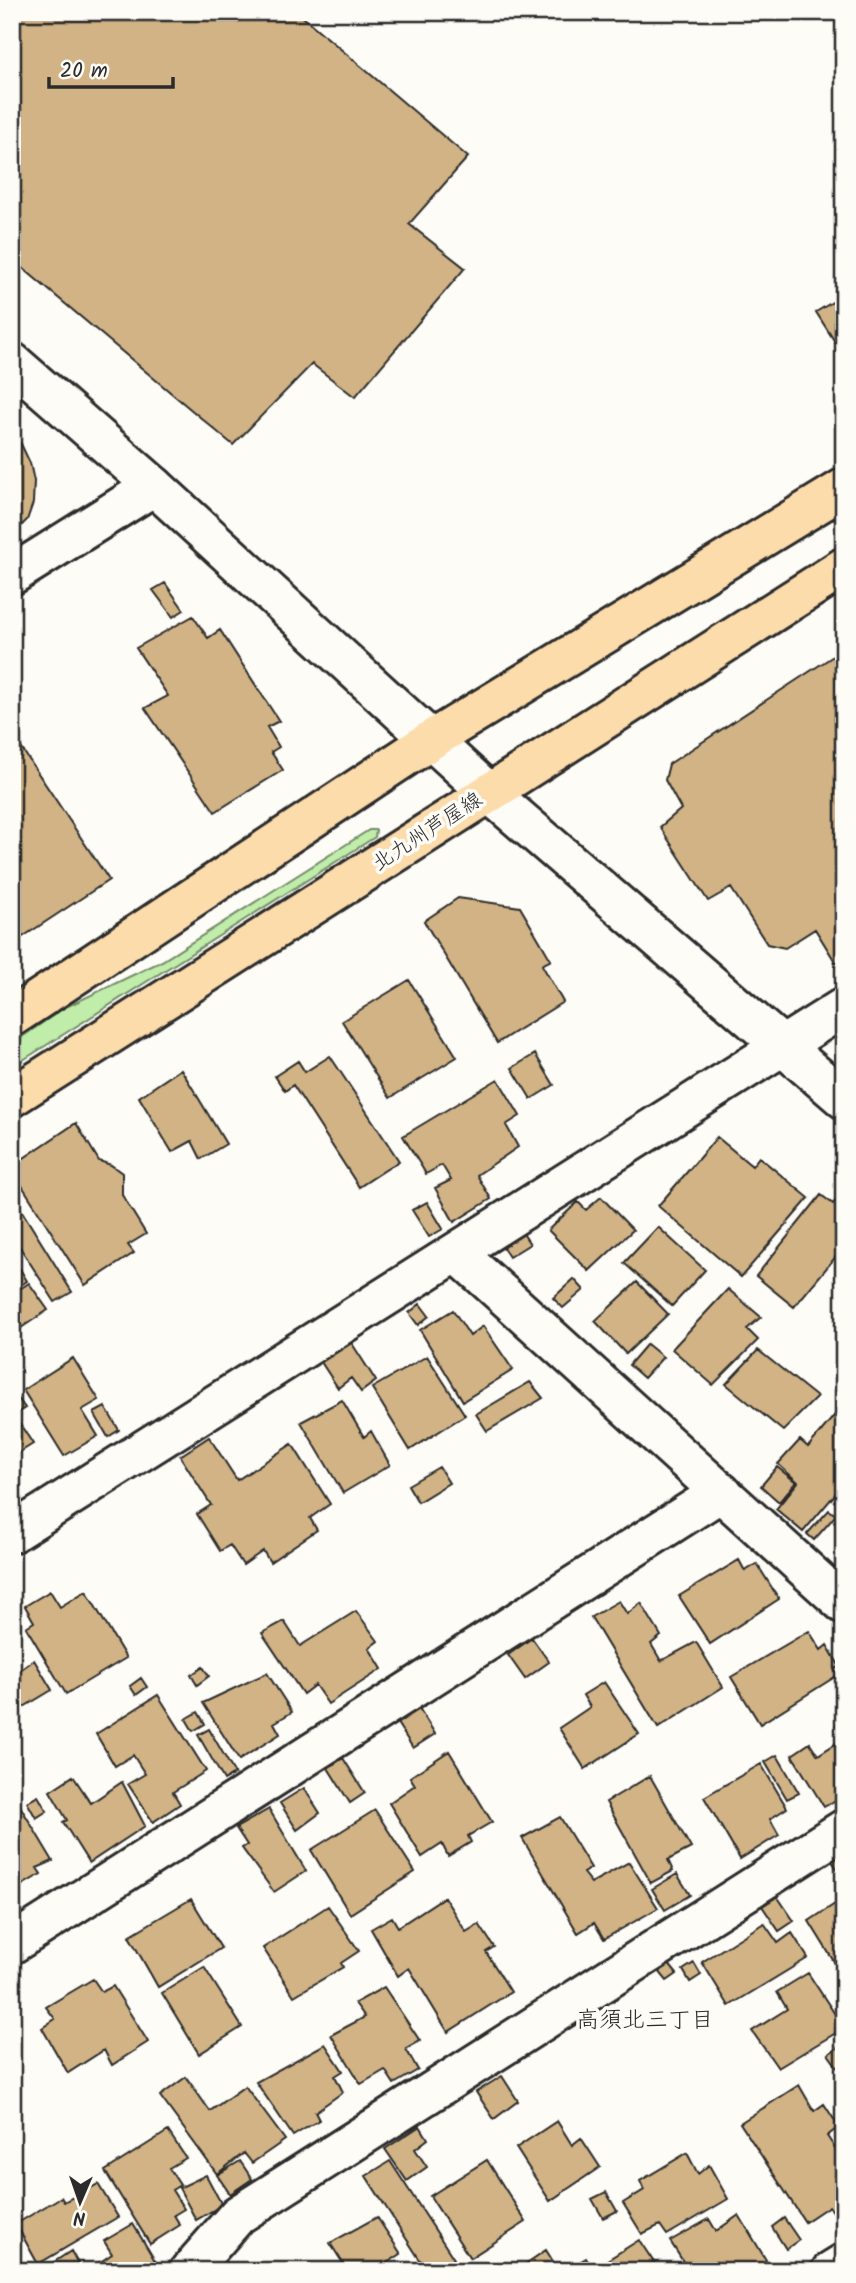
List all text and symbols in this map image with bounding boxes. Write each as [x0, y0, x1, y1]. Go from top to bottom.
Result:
scale bar [49, 46, 173, 90]
text: 20 m [60, 55, 108, 88]
street label: 北九州芦屋線 [366, 784, 490, 880]
district label: 高須北三丁目 [576, 2003, 714, 2039]
north arrow [46, 2168, 116, 2238]
text: N [73, 2202, 86, 2232]

